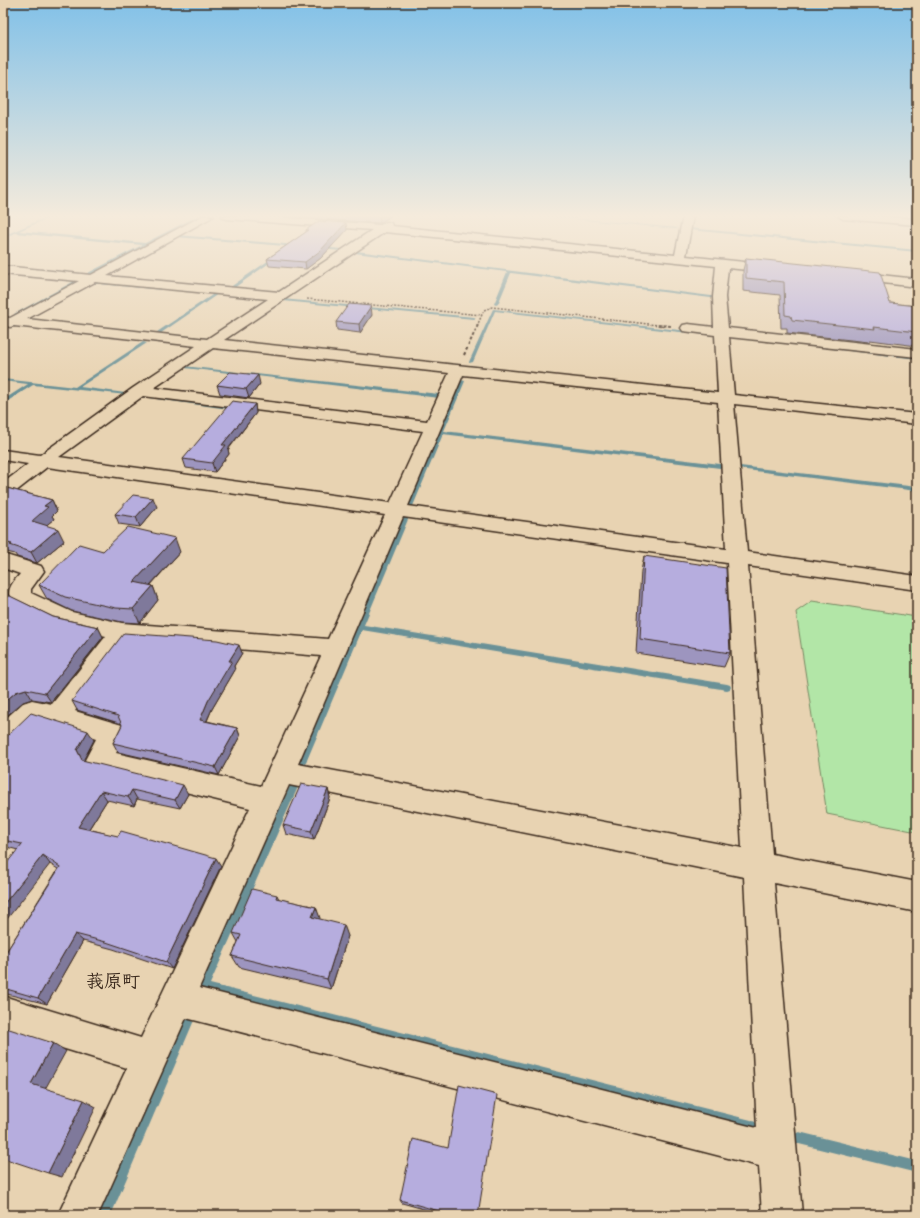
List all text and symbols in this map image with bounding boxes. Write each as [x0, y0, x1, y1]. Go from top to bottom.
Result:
district label: 莪原町 [86, 971, 140, 996]

